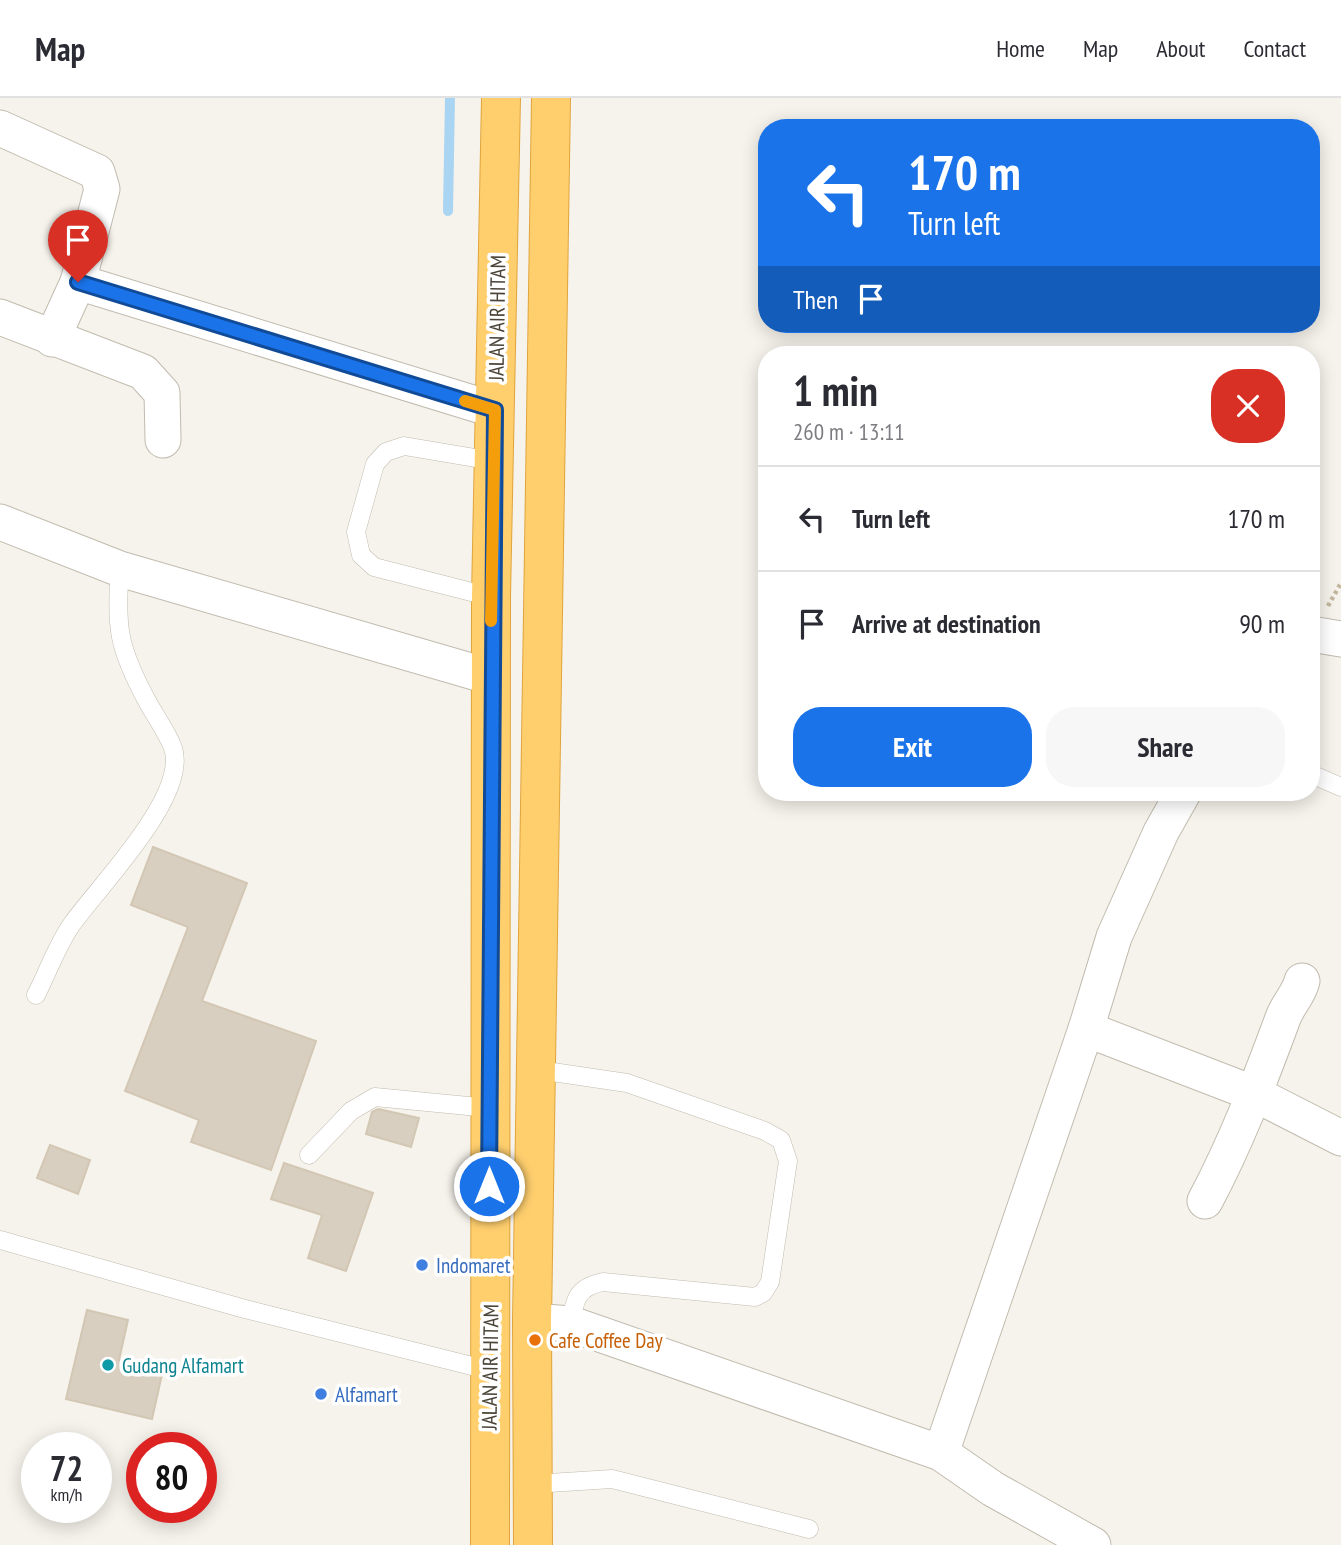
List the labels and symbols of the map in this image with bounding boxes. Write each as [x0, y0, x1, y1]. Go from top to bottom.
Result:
pin [48, 210, 108, 282]
street label: JALAN AIR HITAM [482, 255, 512, 382]
position arrow [452, 1149, 526, 1223]
place label: Indomaret [436, 1252, 511, 1279]
marker: Indomaret [414, 1257, 430, 1273]
street label: JALAN AIR HITAM [475, 1304, 505, 1431]
place label: Cafe Coffee Day [549, 1327, 663, 1354]
marker: Cafe Coffee Day [527, 1332, 543, 1348]
place label: Gudang Alfamart [122, 1352, 244, 1379]
marker: Gudang Alfamart [100, 1357, 116, 1373]
place label: Alfamart [335, 1381, 398, 1408]
marker: Alfamart [313, 1386, 329, 1402]
speed limit sign: 80 [126, 1432, 217, 1523]

